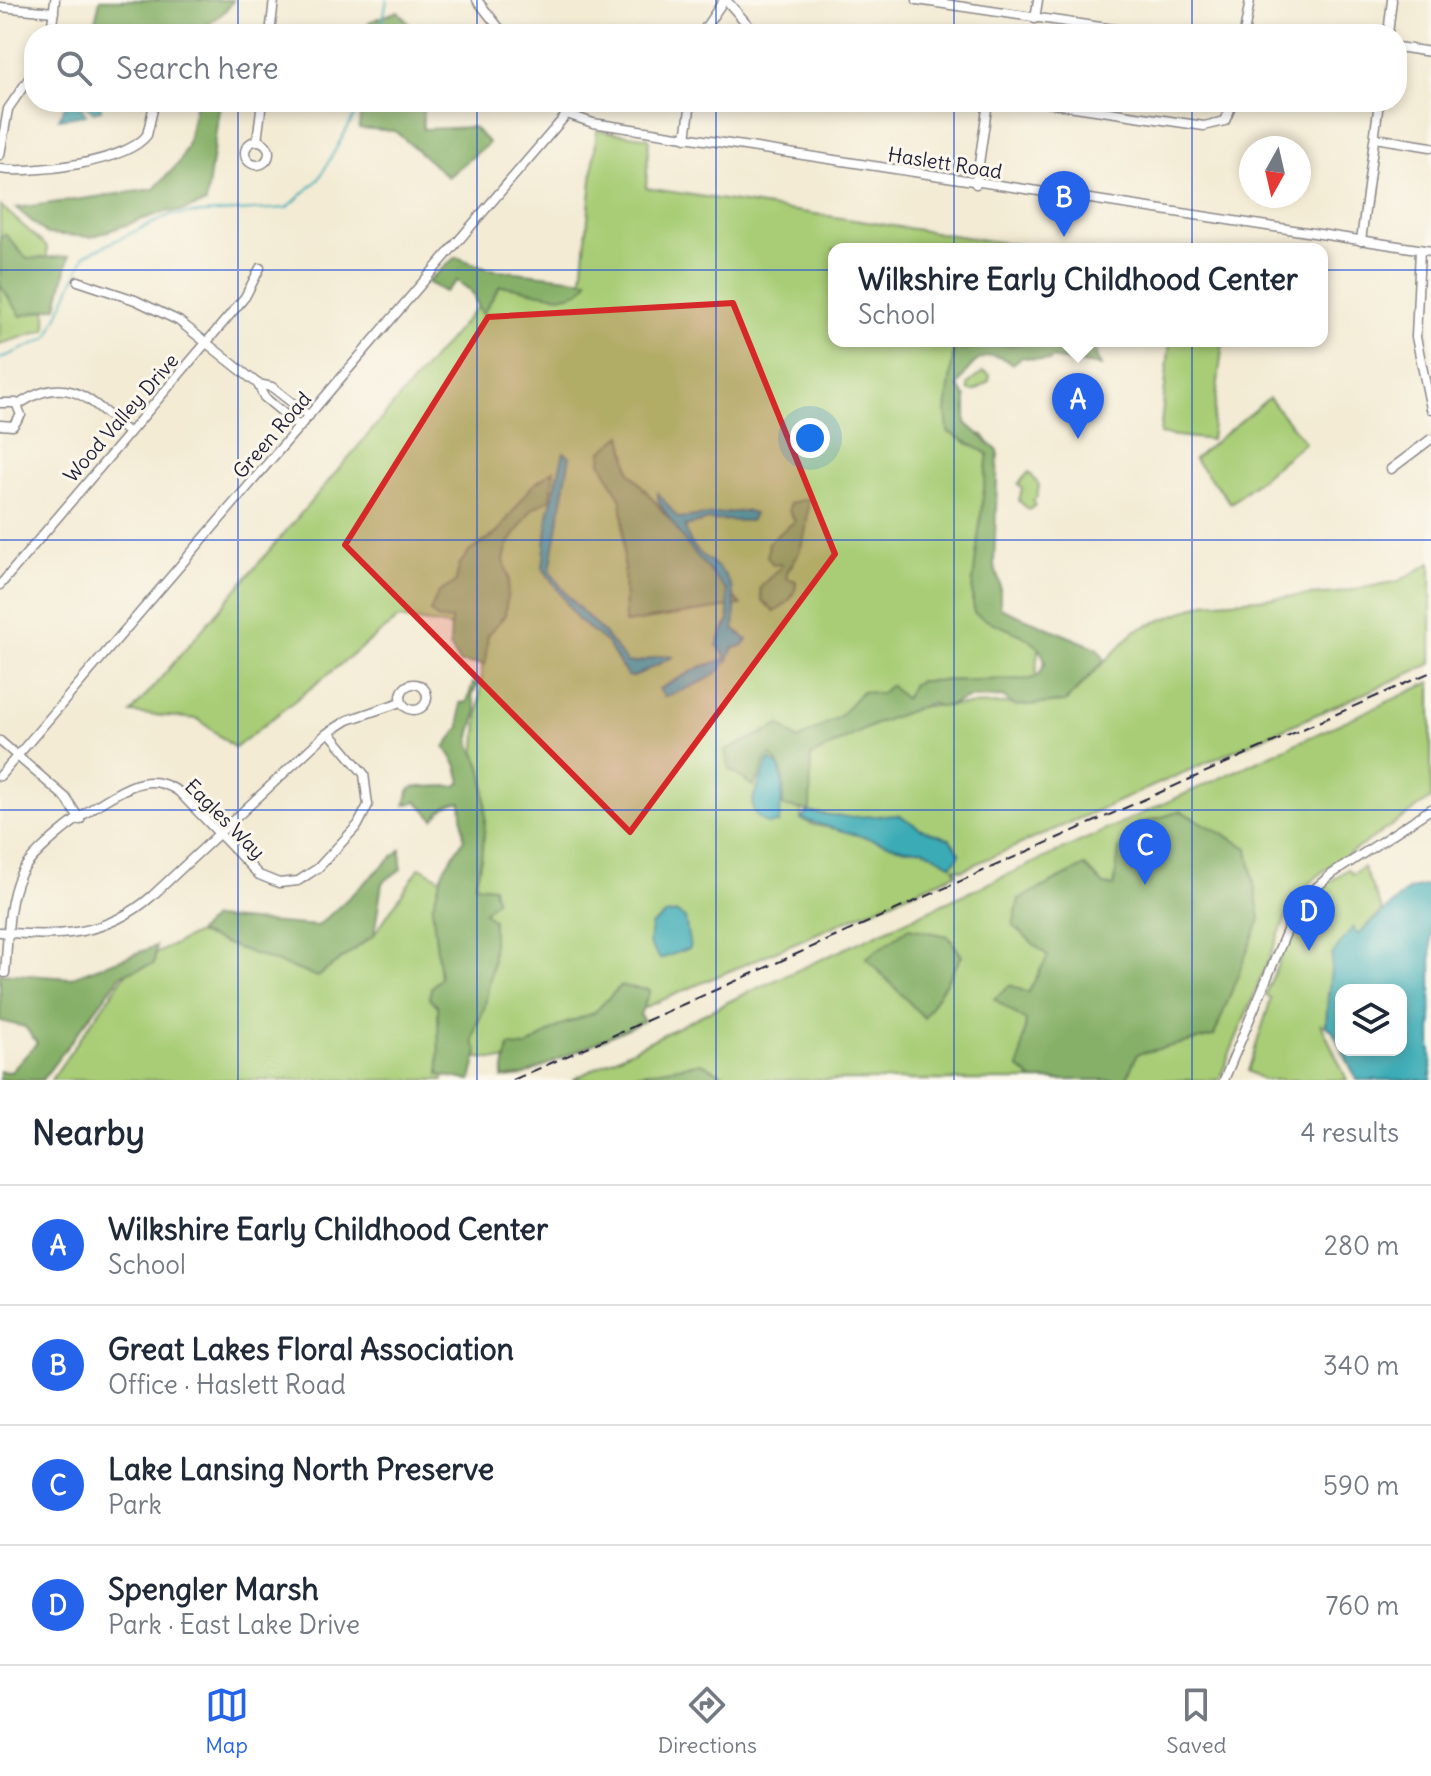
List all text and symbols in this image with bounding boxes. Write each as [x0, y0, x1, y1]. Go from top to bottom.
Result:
search box [24, 24, 1407, 112]
icon: search [52, 46, 96, 90]
text: Search here [116, 49, 279, 87]
north arrow [1239, 136, 1311, 208]
street label: Haslett Road [886, 141, 1004, 184]
pin: B [1038, 171, 1090, 237]
popup [828, 243, 1328, 347]
text: Wilkshire Early Childhood Center [858, 260, 1298, 298]
text: School [858, 298, 936, 331]
street label: Wood Valley Drive [58, 348, 183, 487]
pin: A [1052, 373, 1104, 439]
street label: Green Road [227, 386, 316, 483]
your location [790, 418, 830, 458]
street label: Eagles Way [180, 773, 271, 864]
pin: C [1119, 819, 1171, 885]
pin: D [1283, 885, 1335, 951]
map controls [1335, 984, 1407, 1056]
button: layers [1335, 984, 1407, 1056]
text: Nearby [32, 1111, 145, 1154]
text: 4 results [1301, 1116, 1399, 1149]
text: Wilkshire Early Childhood Center [108, 1210, 548, 1248]
text: A [50, 1229, 66, 1262]
text: 280 m [1324, 1229, 1399, 1262]
text: School [108, 1248, 186, 1281]
text: Great Lakes Floral Association [108, 1330, 514, 1368]
text: B [49, 1349, 67, 1382]
text: 340 m [1323, 1349, 1399, 1382]
text: Office · Haslett Road [108, 1368, 346, 1401]
text: Lake Lansing North Preserve [108, 1450, 494, 1488]
text: C [49, 1469, 67, 1502]
text: 590 m [1323, 1469, 1399, 1502]
text: Park [108, 1488, 162, 1521]
text: Spengler Marsh [108, 1570, 319, 1608]
text: D [49, 1589, 67, 1622]
text: 760 m [1325, 1589, 1399, 1622]
text: Park · East Lake Drive [108, 1608, 360, 1641]
tab: Map [205, 1683, 249, 1759]
tab: Directions [658, 1683, 757, 1759]
tab: Saved [1166, 1683, 1226, 1759]

